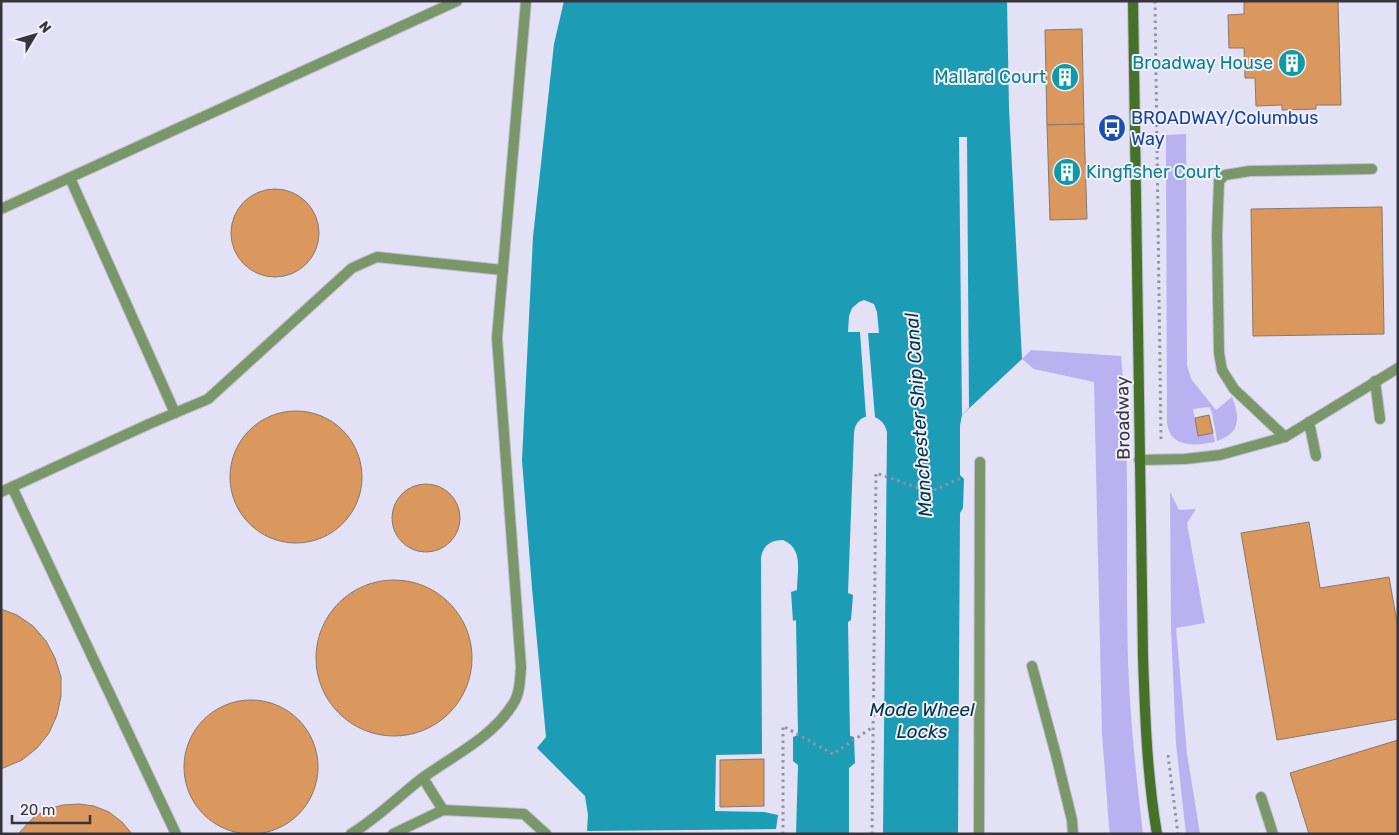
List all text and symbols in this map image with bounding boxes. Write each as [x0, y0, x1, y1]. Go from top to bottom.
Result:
north arrow [10, 10, 60, 60]
text: N [35, 18, 55, 37]
building icon: Broadway House [1277, 48, 1307, 78]
place label: Broadway House [1132, 52, 1273, 74]
building icon: Mallard Court [1050, 62, 1080, 92]
place label: Mallard Court [934, 66, 1046, 88]
place label: BROADWAY/Columbus Way [1131, 107, 1319, 150]
bus stop icon: BROADWAY/Columbus Way [1097, 113, 1127, 143]
building icon: Kingfisher Court [1052, 157, 1082, 187]
place label: Kingfisher Court [1086, 161, 1221, 183]
water label: Manchester Ship Canal [900, 312, 937, 518]
street label: Broadway [1111, 376, 1135, 460]
water label: Mode Wheel Locks [869, 698, 975, 743]
scale bar [12, 792, 90, 824]
text: 20 m [20, 801, 55, 819]

